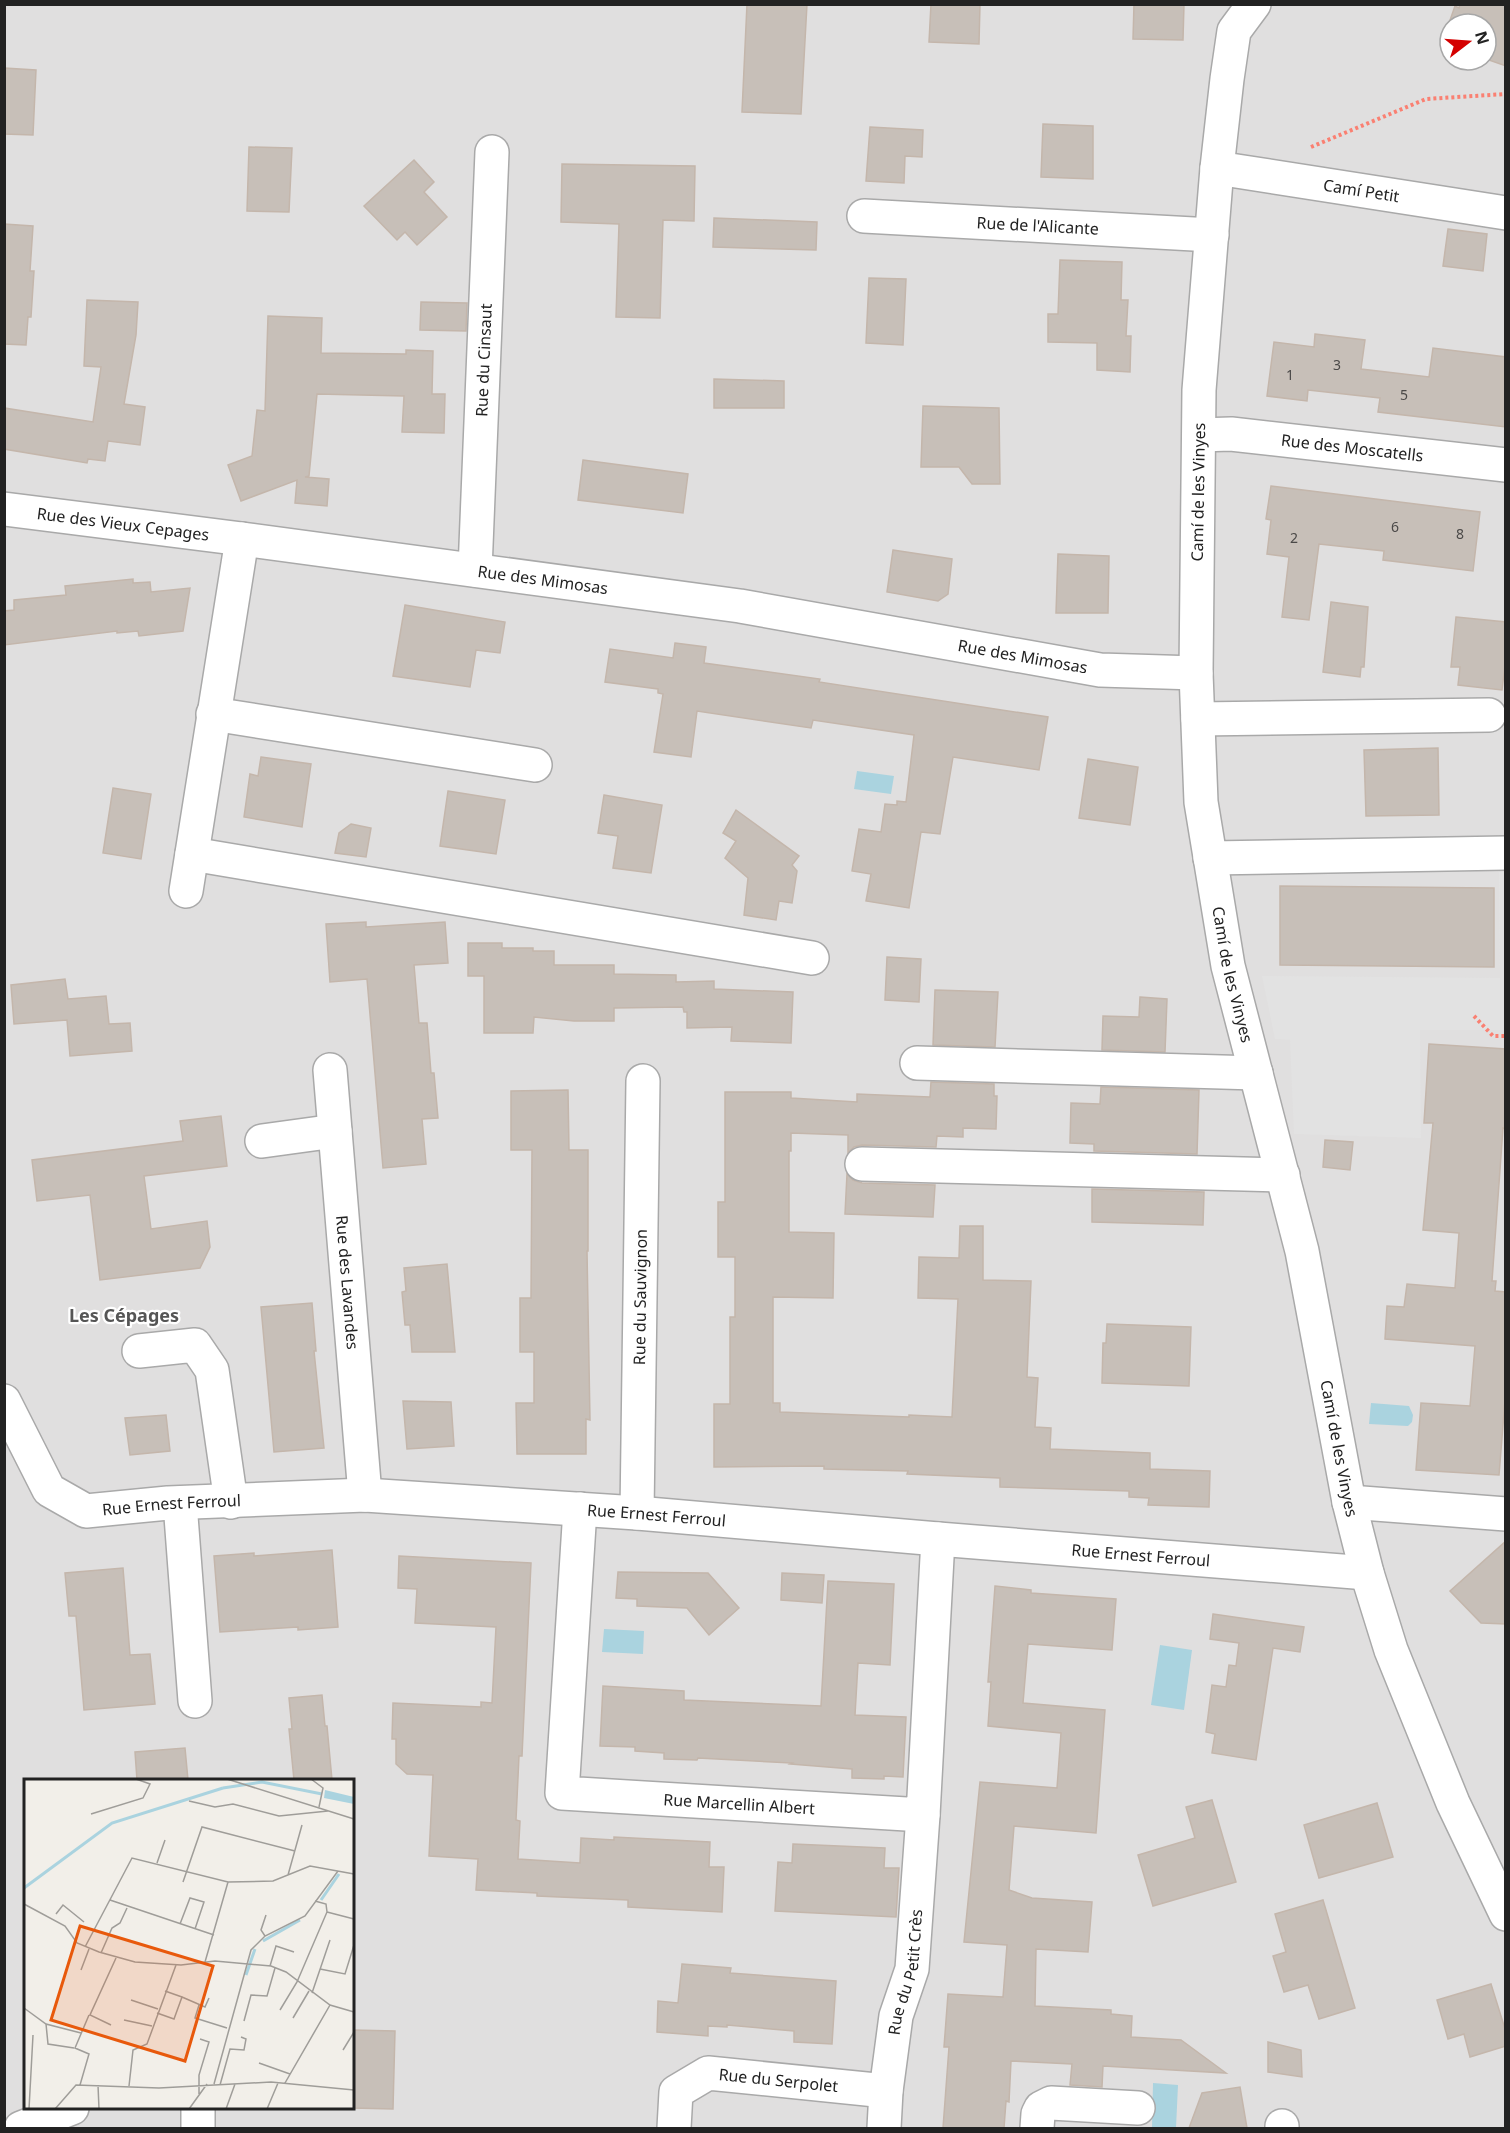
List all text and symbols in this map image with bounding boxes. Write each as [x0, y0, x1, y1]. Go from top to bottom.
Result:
north arrow [1438, 12, 1498, 72]
text: N [1470, 28, 1495, 47]
street label: Camí Petit [1322, 174, 1401, 207]
street label: Rue de l'Alicante [976, 211, 1100, 240]
street label: Rue du Cinsaut [470, 303, 497, 417]
house number: 3 [1333, 355, 1341, 374]
house number: 1 [1286, 365, 1294, 384]
house number: 5 [1400, 385, 1408, 404]
street label: Camí de les Vinyes [1186, 422, 1210, 562]
street label: Rue des Moscatells [1280, 429, 1425, 467]
street label: Rue des Vieux Cepages [36, 502, 211, 546]
house number: 6 [1391, 517, 1399, 536]
house number: 8 [1456, 524, 1464, 543]
house number: 2 [1290, 528, 1298, 547]
street label: Rue des Mimosas [476, 560, 609, 599]
street label: Rue des Mimosas [956, 634, 1089, 679]
street label: Camí de les Vinyes [1207, 905, 1258, 1045]
street label: Rue des Lavandes [331, 1214, 364, 1350]
street label: Rue du Sauvignon [628, 1229, 652, 1365]
district label: Les Cépages [69, 1303, 179, 1327]
street label: Camí de les Vinyes [1315, 1378, 1363, 1519]
street label: Rue Ernest Ferroul [101, 1489, 241, 1520]
street label: Rue Ernest Ferroul [586, 1499, 727, 1532]
street label: Rue Ernest Ferroul [1071, 1539, 1211, 1572]
inset map [24, 1779, 354, 2109]
street label: Rue Marcellin Albert [663, 1788, 816, 1819]
street label: Rue du Petit Crès [883, 1908, 927, 2036]
street label: Rue du Serpolet [718, 2063, 839, 2097]

